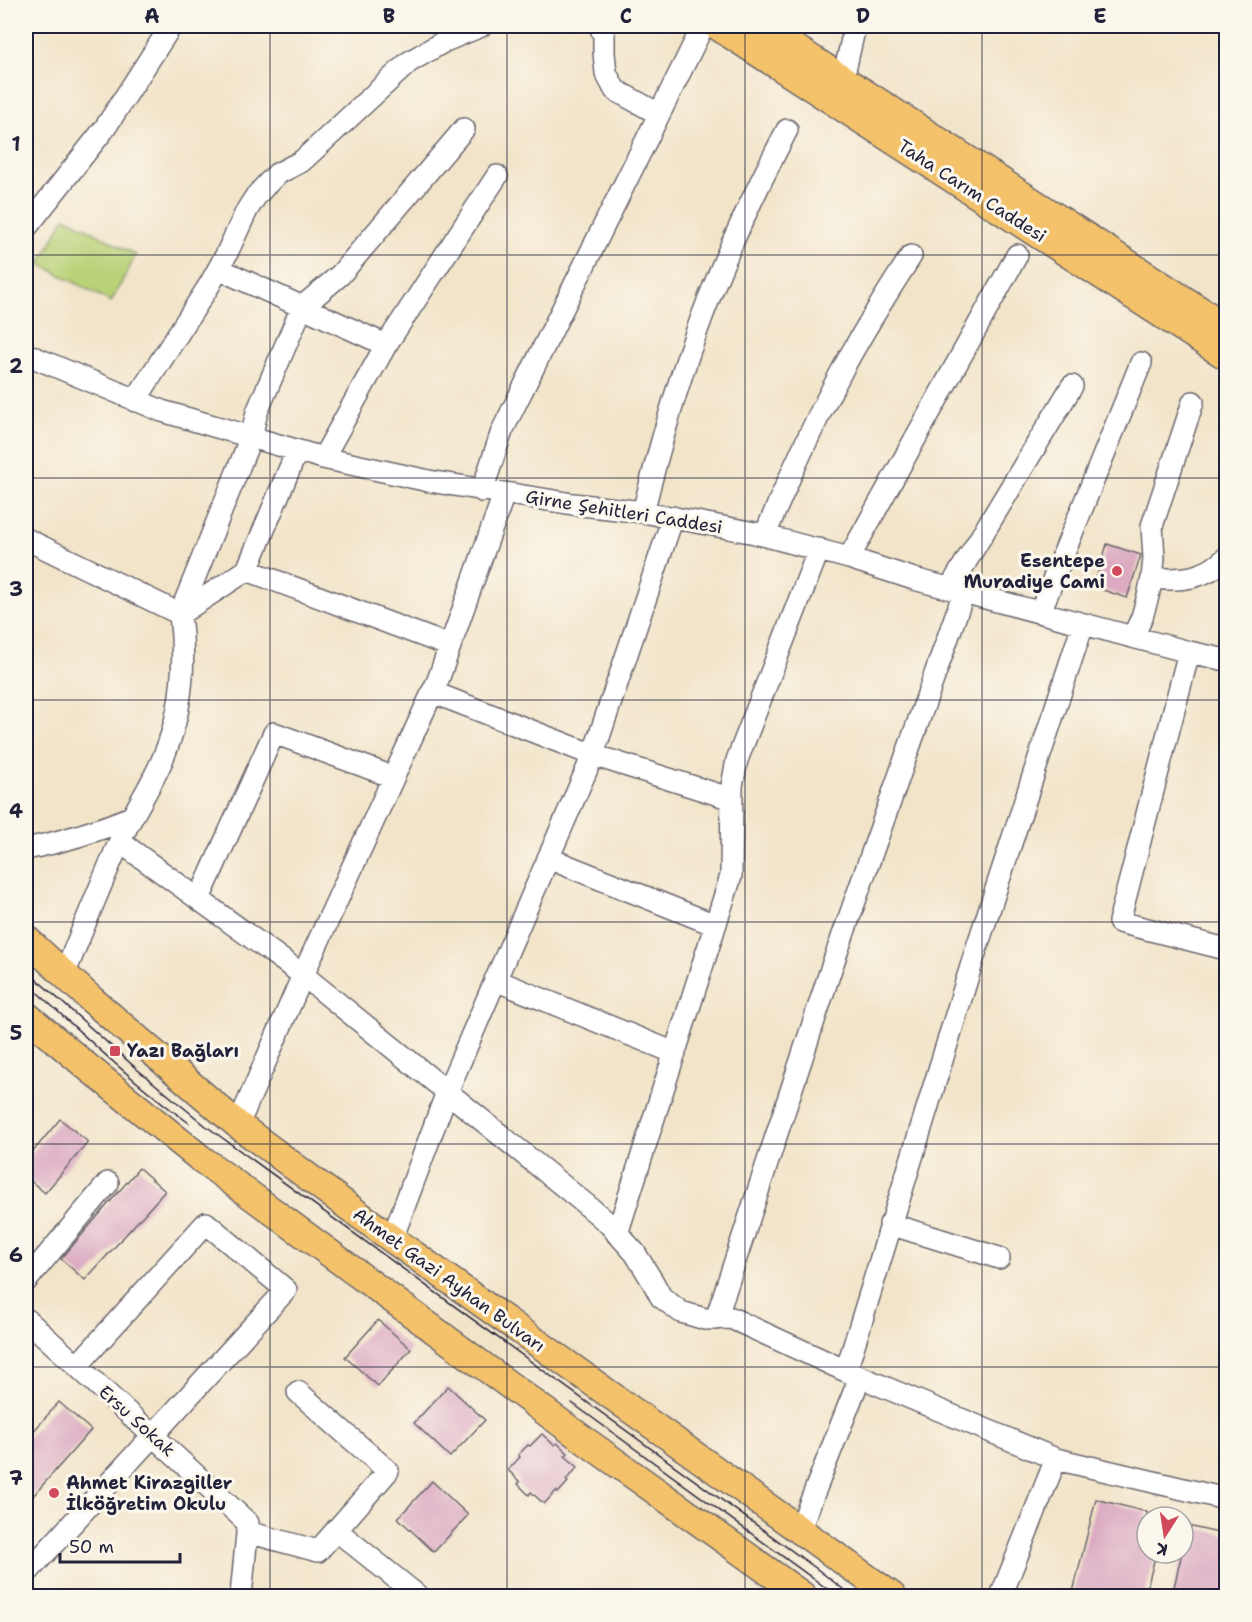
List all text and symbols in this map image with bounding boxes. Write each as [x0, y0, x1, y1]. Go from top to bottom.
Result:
text: A [144, 3, 160, 29]
text: B [383, 3, 395, 29]
text: C [620, 3, 632, 29]
text: D [856, 3, 870, 29]
text: E [1093, 3, 1107, 29]
text: 1 [11, 131, 21, 157]
street label: Taha Carım Caddesi [893, 134, 1051, 248]
text: 2 [9, 353, 23, 379]
street label: Girne Şehitleri Caddesi [524, 485, 724, 539]
place label: Esentepe Muradiye Cami [964, 549, 1105, 594]
marker: Esentepe Muradiye Cami [1110, 564, 1124, 578]
text: 3 [9, 576, 23, 602]
text: 4 [9, 798, 23, 824]
text: 5 [10, 1020, 22, 1046]
place label: Yazı Bağları [127, 1039, 239, 1063]
marker: Yazı Bağları [108, 1044, 122, 1058]
street label: Ahmet Gazi Ayhan Bulvarı [348, 1202, 550, 1358]
text: 6 [9, 1242, 23, 1268]
street label: Ersu Sokak [94, 1380, 180, 1462]
text: 7 [9, 1465, 23, 1491]
place label: Ahmet Kirazgiller İlköğretim Okulu [66, 1471, 233, 1516]
marker: Ahmet Kirazgiller İlköğretim Okulu [47, 1486, 61, 1500]
north arrow [1135, 1505, 1195, 1565]
scale bar [60, 1526, 180, 1564]
text: 50 m [69, 1535, 114, 1559]
text: K [1154, 1538, 1170, 1561]

